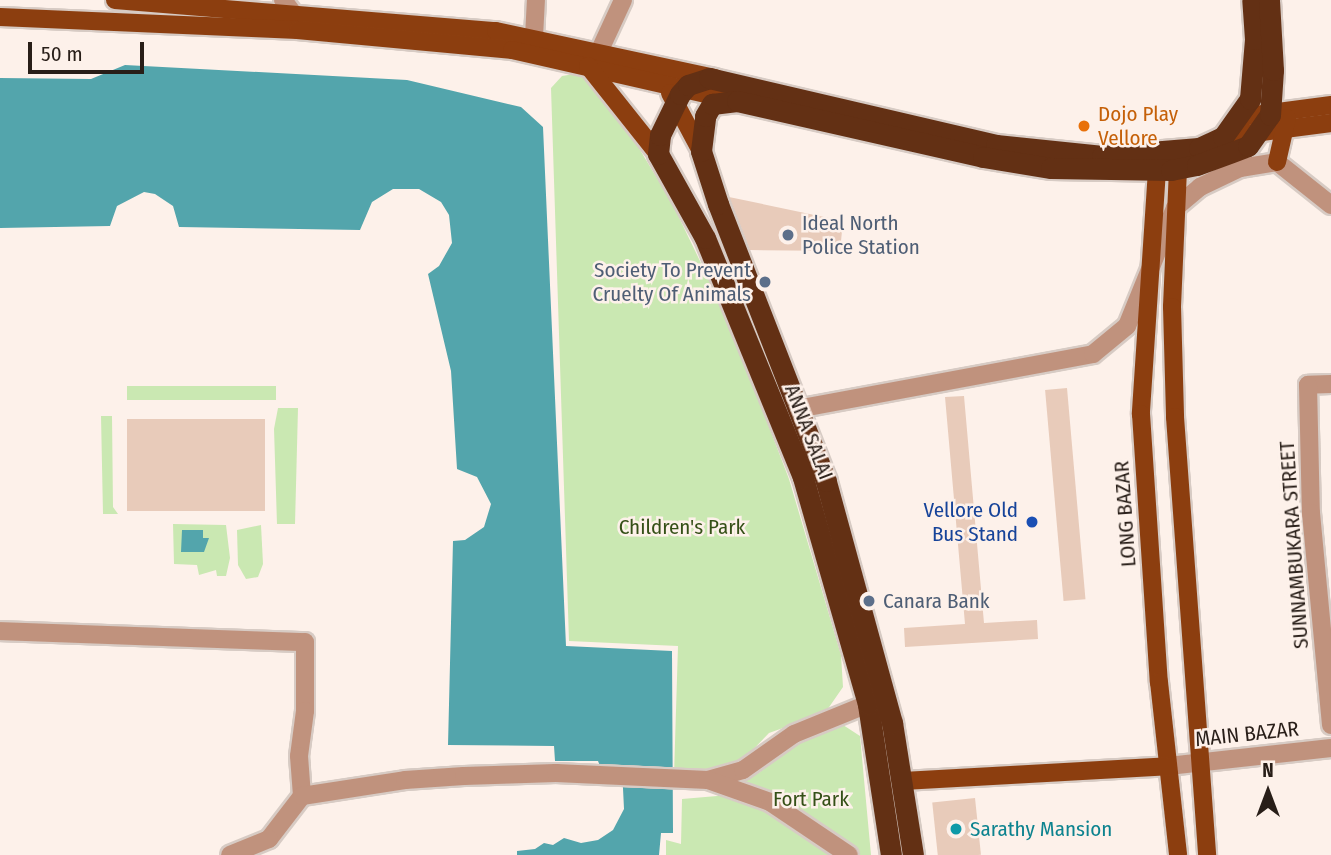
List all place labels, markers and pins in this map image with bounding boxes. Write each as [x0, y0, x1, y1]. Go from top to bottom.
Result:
place label: Dojo Play Vellore [1098, 101, 1178, 151]
marker: Dojo Play Vellore [1076, 118, 1092, 134]
place label: Ideal North Police Station [802, 210, 920, 260]
marker: Ideal North Police Station [780, 227, 796, 243]
place label: Society To Prevent Cruelty Of Animals [593, 257, 751, 307]
marker: Society To Prevent Cruelty Of Animals [757, 274, 773, 290]
place label: Vellore Old Bus Stand [924, 497, 1018, 547]
marker: Vellore Old Bus Stand [1024, 514, 1040, 530]
place label: Canara Bank [883, 588, 990, 614]
marker: Canara Bank [861, 593, 877, 609]
place label: Sarathy Mansion [970, 816, 1112, 842]
marker: Sarathy Mansion [948, 821, 964, 837]

